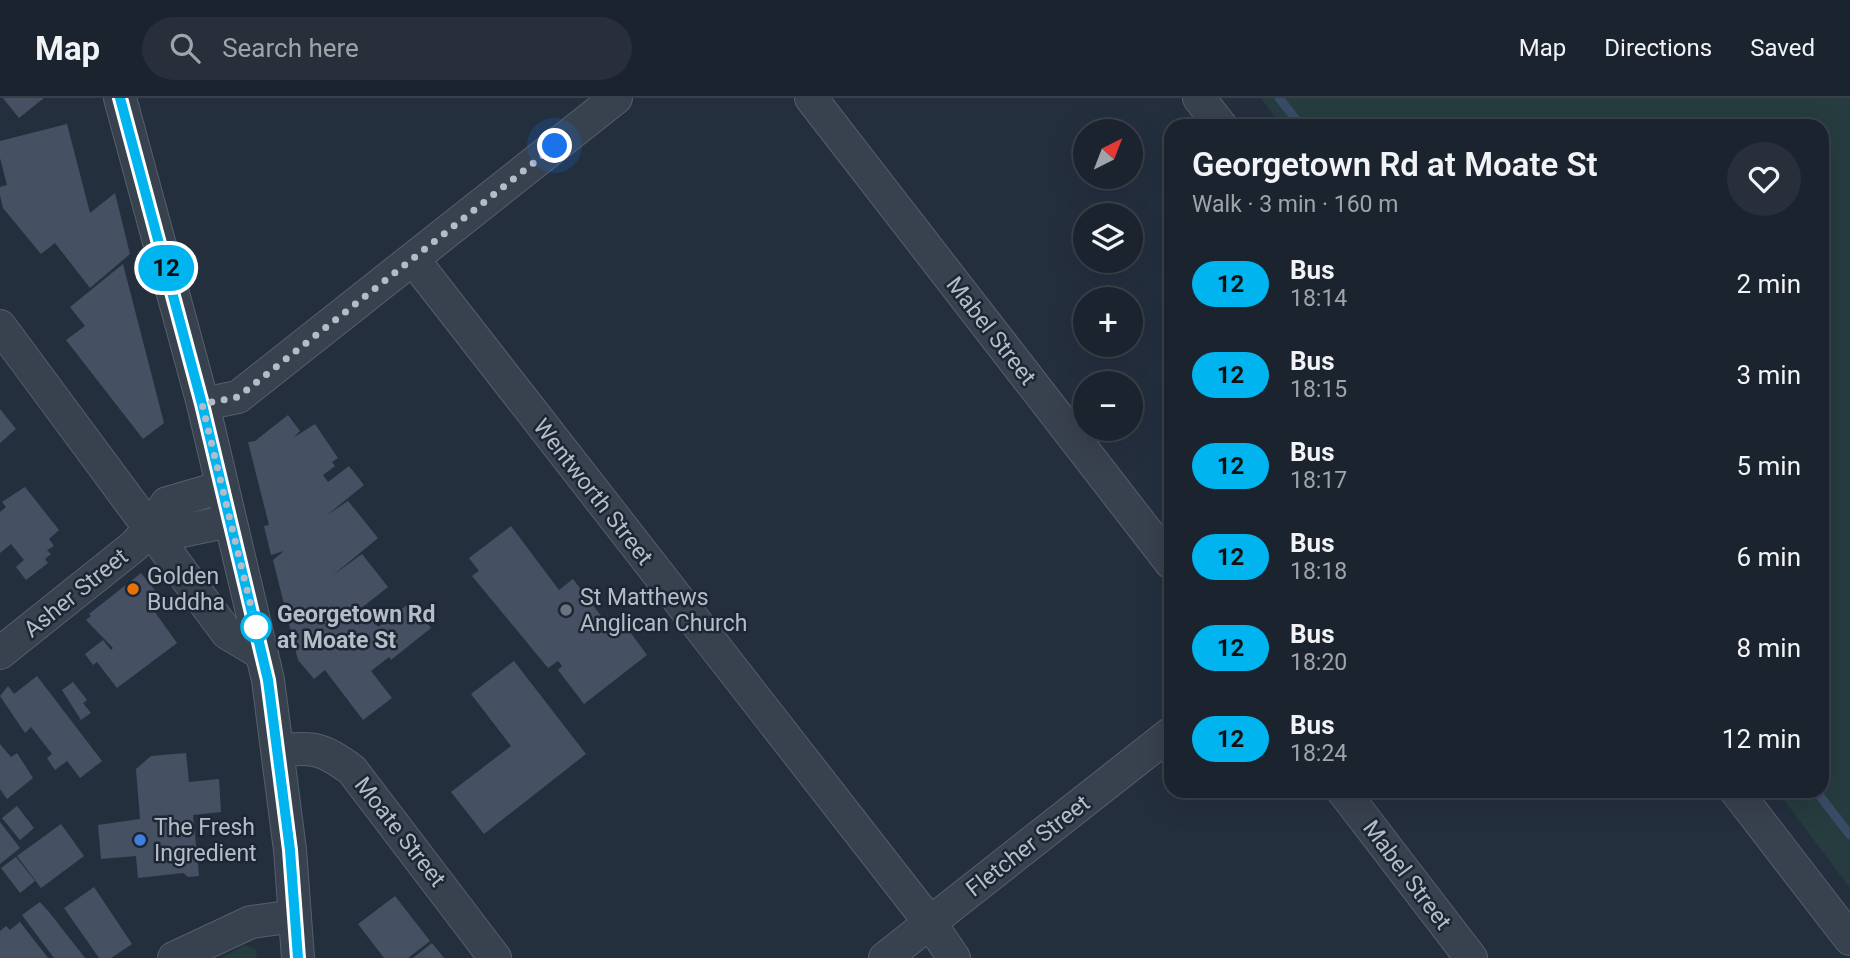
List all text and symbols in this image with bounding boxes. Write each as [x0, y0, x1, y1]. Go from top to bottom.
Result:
search box [142, 17, 632, 80]
text: Map [35, 29, 100, 68]
icon: search [166, 29, 204, 67]
text: Search here [222, 33, 359, 63]
text: Map [1519, 34, 1566, 62]
text: Directions [1604, 34, 1712, 62]
text: Saved [1750, 34, 1815, 62]
north arrow [1073, 119, 1143, 189]
map controls [1073, 119, 1143, 441]
your location [537, 128, 572, 163]
button: heart [1727, 142, 1801, 216]
text: Georgetown Rd at Moate St [1192, 145, 1598, 184]
text: Walk · 3 min · 160 m [1192, 191, 1398, 218]
button: layers [1073, 203, 1143, 273]
line badge: 12 [134, 245, 198, 291]
text: 12 [152, 254, 180, 282]
text: Bus [1290, 255, 1335, 285]
text: 2 min [1736, 269, 1801, 299]
text: 12 [1217, 270, 1244, 298]
street label: Mabel Street [940, 272, 1042, 390]
text: 18:14 [1290, 285, 1347, 312]
button: + [1073, 287, 1143, 357]
text: Bus [1290, 346, 1335, 376]
text: 3 min [1736, 360, 1801, 390]
text: 12 [1217, 361, 1244, 389]
button: − [1073, 371, 1143, 441]
text: 18:15 [1290, 376, 1347, 403]
street label: Wentworth Street [528, 414, 658, 570]
text: Bus [1290, 437, 1335, 467]
text: 5 min [1736, 451, 1801, 481]
text: 12 [1217, 452, 1244, 480]
text: 18:17 [1290, 467, 1347, 494]
text: Bus [1290, 528, 1335, 558]
text: 6 min [1736, 542, 1801, 572]
street label: Asher Street [19, 543, 133, 643]
text: 12 [1217, 543, 1244, 571]
text: 18:18 [1290, 558, 1347, 585]
place label: Golden Buddha [147, 563, 225, 616]
marker: Golden Buddha [125, 581, 141, 597]
place label: St Matthews Anglican Church [580, 584, 747, 637]
place label: Georgetown Rd at Moate St [277, 601, 436, 654]
marker: St Matthews Anglican Church [558, 602, 574, 618]
marker: Georgetown Rd at Moate St [241, 612, 271, 642]
text: Bus [1290, 619, 1335, 649]
text: 8 min [1736, 633, 1801, 663]
text: 12 [1217, 634, 1244, 662]
text: 18:20 [1290, 649, 1347, 676]
text: Bus [1290, 710, 1335, 740]
text: 12 min [1722, 724, 1801, 754]
text: 12 [1217, 725, 1244, 753]
text: 18:24 [1290, 740, 1347, 767]
street label: Moate Street [349, 772, 451, 892]
street label: Fletcher Street [961, 789, 1095, 903]
place label: The Fresh Ingredient [154, 814, 257, 867]
street label: Mabel Street [1357, 815, 1457, 935]
marker: The Fresh Ingredient [132, 832, 148, 848]

